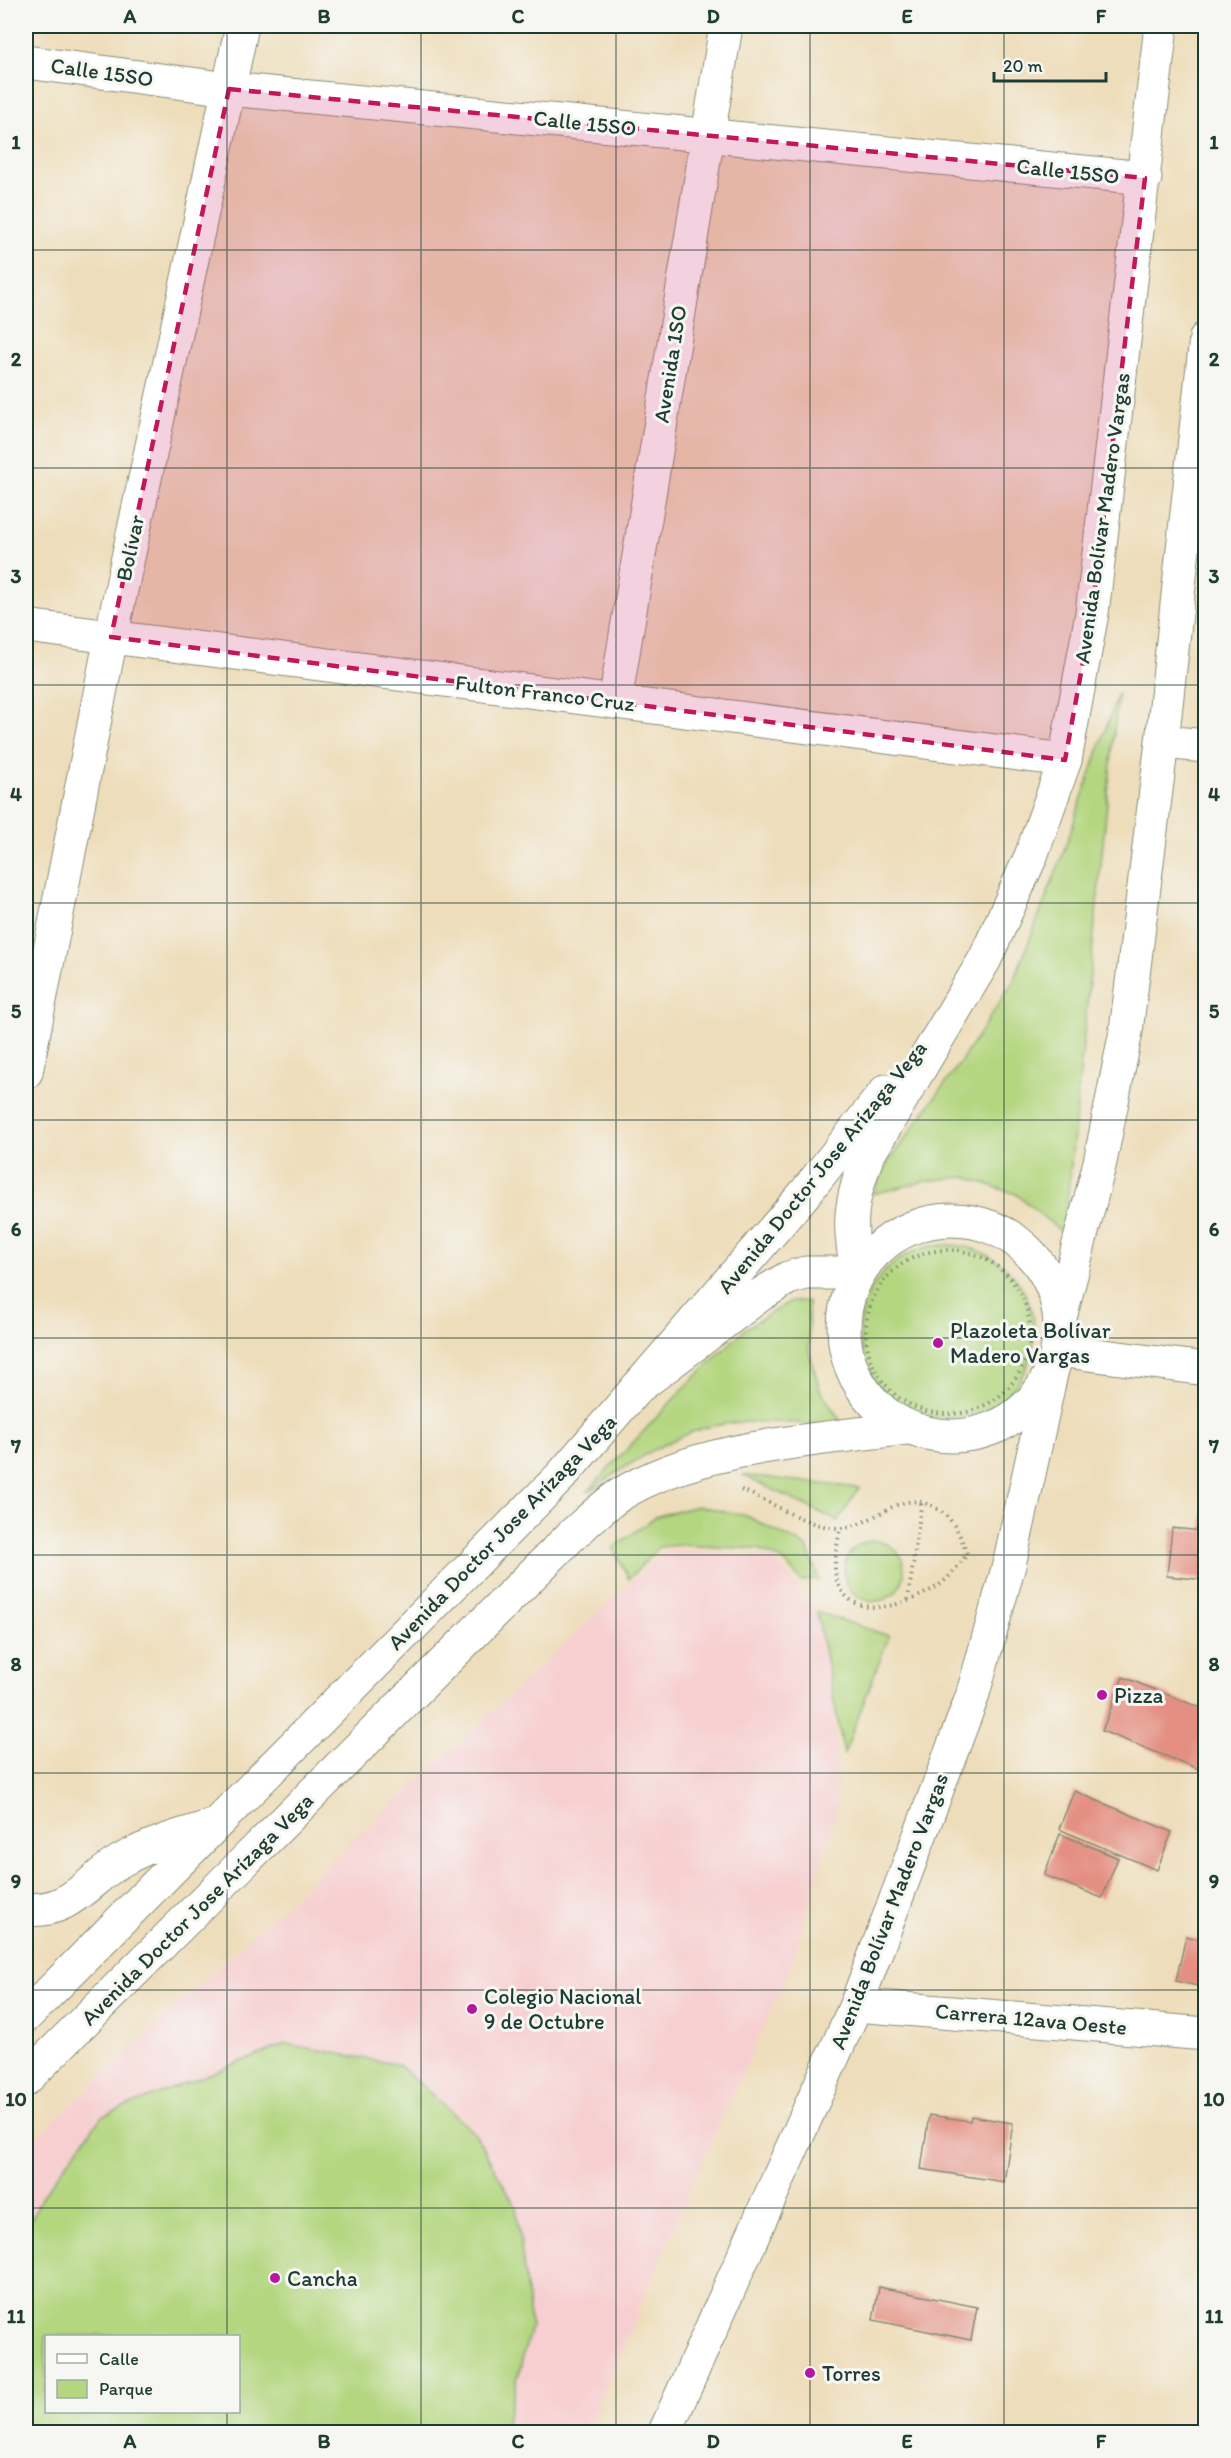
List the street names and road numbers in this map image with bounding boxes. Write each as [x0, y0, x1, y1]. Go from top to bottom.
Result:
street label: Calle 15SO [49, 51, 155, 93]
street label: Calle 15SO [532, 104, 638, 142]
street label: Calle 15SO [1015, 152, 1121, 190]
street label: Avenida 1SO [647, 303, 693, 425]
street label: Avenida Bolívar Madero Vargas [1068, 371, 1136, 665]
street label: Bolívar [110, 512, 150, 584]
street label: Fulton Franco Cruz [454, 669, 636, 717]
street label: Avenida Doctor Jose Arízaga Vega [712, 1035, 933, 1299]
street label: Avenida Doctor Jose Arízaga Vega [382, 1408, 622, 1656]
street label: Avenida Bolívar Madero Vargas [824, 1769, 954, 2053]
street label: Avenida Doctor Jose Arízaga Vega [75, 1787, 319, 2031]
street label: Carrera 12ava Oeste [934, 1997, 1128, 2041]

